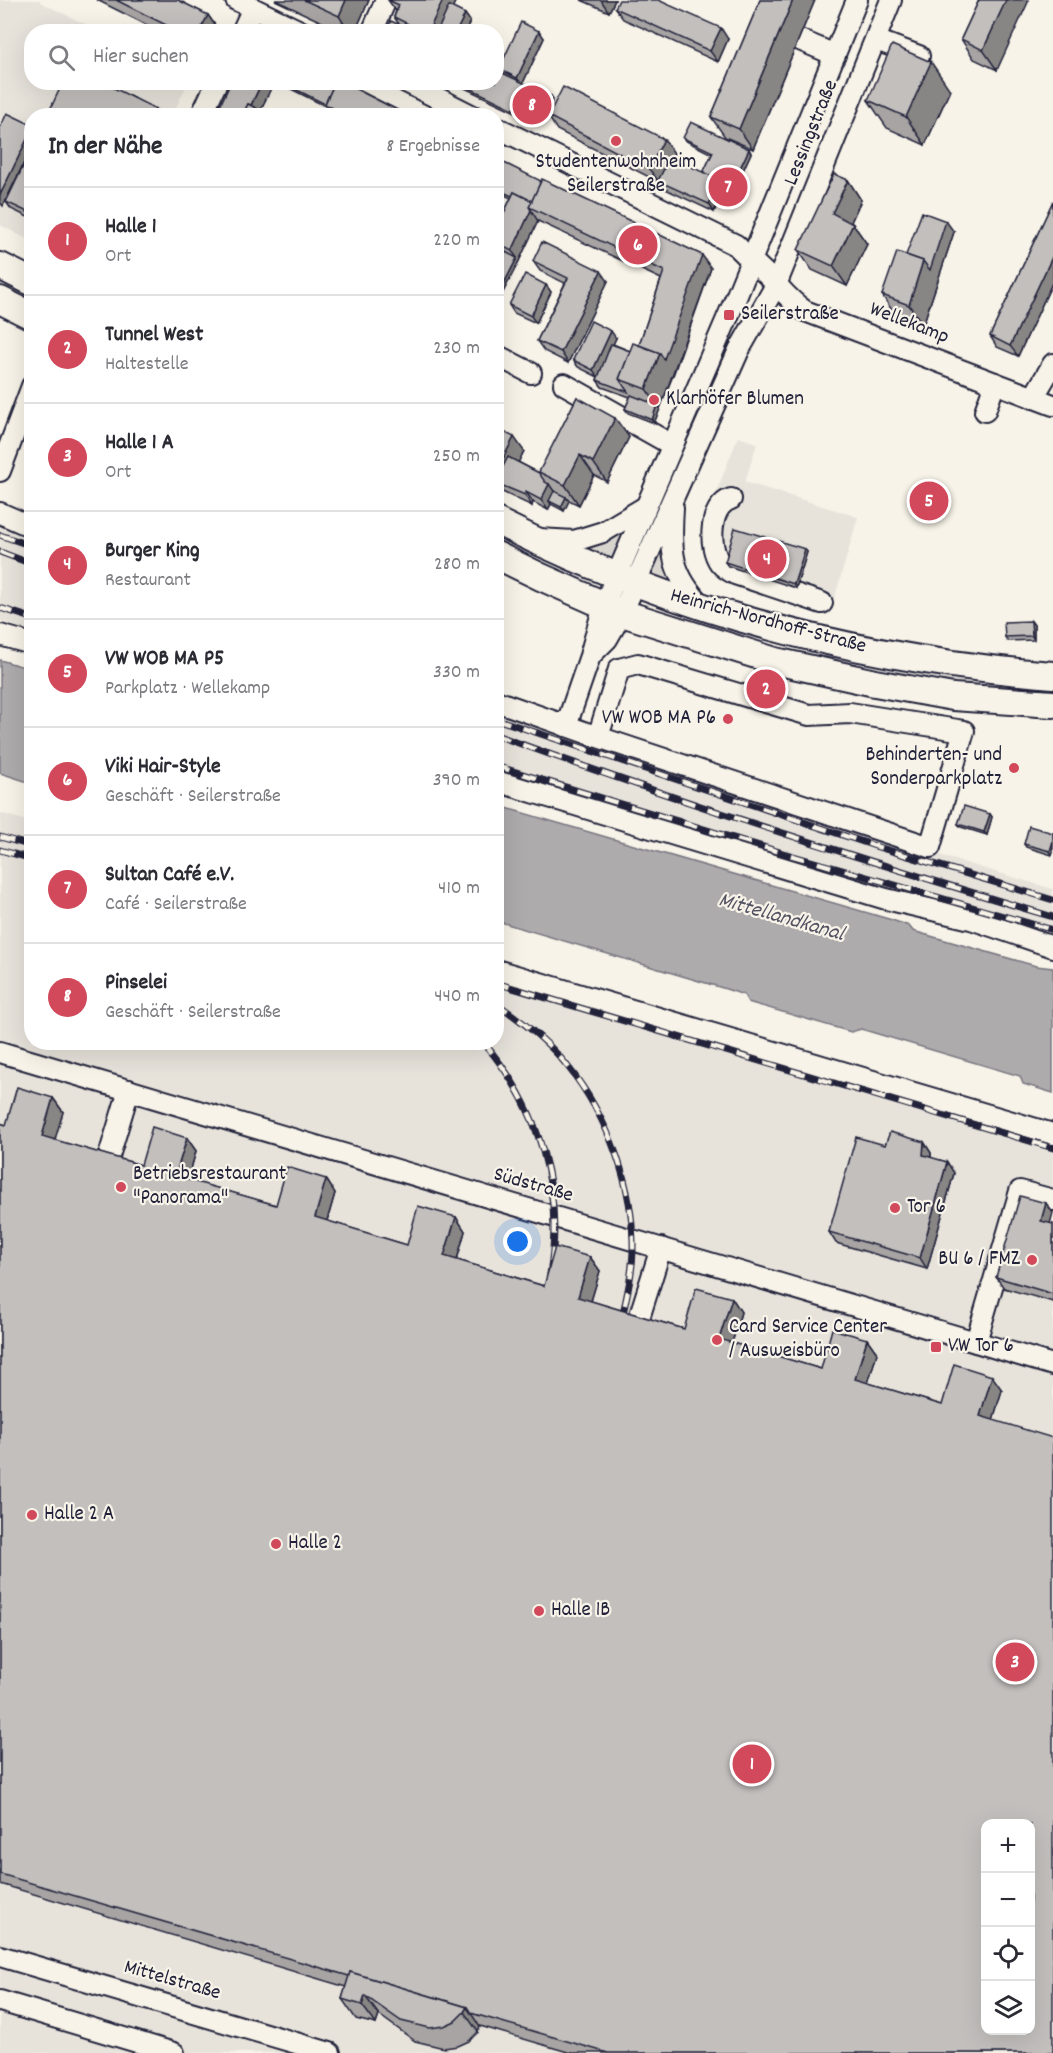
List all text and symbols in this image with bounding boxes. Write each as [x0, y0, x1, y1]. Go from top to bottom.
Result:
search box [24, 24, 504, 90]
icon: search [45, 41, 78, 74]
text: Hier suchen [93, 42, 189, 73]
street label: Lessingstraße [777, 76, 847, 190]
pin: 8 [512, 82, 552, 128]
text: In der Nähe [48, 129, 162, 166]
text: 8 Ergebnisse [386, 133, 480, 161]
marker: Studentenwohnheim Seilerstraße [609, 134, 623, 148]
place label: Studentenwohnheim Seilerstraße [536, 148, 696, 202]
pin: 7 [708, 164, 748, 210]
text: Halle 1 [105, 212, 157, 243]
pin: 6 [618, 222, 658, 268]
text: 1 [65, 227, 70, 255]
text: 220 m [433, 227, 480, 255]
text: Ort [105, 243, 131, 271]
street label: Wellekamp [865, 295, 953, 353]
place label: Seilerstraße [741, 300, 839, 330]
marker: Seilerstraße [722, 308, 736, 322]
text: Tunnel West [105, 320, 203, 351]
text: 2 [63, 335, 72, 363]
text: 230 m [433, 335, 480, 363]
text: Haltestelle [105, 351, 188, 379]
place label: Klarhöfer Blumen [666, 385, 804, 415]
marker: Klarhöfer Blumen [647, 393, 661, 407]
text: Halle 1 A [105, 428, 174, 459]
text: 3 [63, 443, 72, 471]
text: 250 m [433, 443, 480, 471]
text: Ort [105, 459, 131, 487]
pin: 5 [910, 478, 948, 524]
text: Burger King [105, 536, 200, 567]
pin: 4 [748, 536, 786, 582]
text: 4 [63, 551, 72, 579]
text: 280 m [434, 551, 480, 579]
text: Restaurant [105, 567, 191, 595]
street label: Heinrich-Nordhoff-Straße [667, 581, 869, 663]
text: VW WOB MA P5 [105, 644, 224, 675]
text: 5 [63, 659, 72, 687]
text: 330 m [433, 659, 480, 687]
pin: 2 [746, 666, 786, 712]
text: Parkplatz · Wellekamp [105, 675, 270, 703]
place label: VW WOB MA P6 [602, 704, 716, 734]
marker: VW WOB MA P6 [721, 712, 735, 726]
place label: Behinderten- und Sonderparkplatz [865, 741, 1002, 795]
text: Viki Hair-Style [105, 752, 221, 783]
marker: Behinderten- und Sonderparkplatz [1007, 761, 1021, 775]
text: 6 [63, 767, 72, 795]
text: 390 m [433, 767, 480, 795]
text: Geschäft · Seilerstraße [105, 783, 281, 811]
text: Sultan Café e.V. [105, 860, 234, 891]
text: 7 [64, 875, 71, 903]
text: 410 m [438, 875, 480, 903]
water label: Mittellandkanal [715, 885, 849, 951]
text: Café · Seilerstraße [105, 891, 247, 919]
text: Pinselei [105, 968, 167, 999]
text: 8 [63, 983, 72, 1011]
text: 440 m [434, 983, 480, 1011]
text: Geschäft · Seilerstraße [105, 999, 281, 1027]
place label: Betriebsrestaurant "Panorama" [133, 1160, 287, 1214]
street label: Südstraße [490, 1160, 576, 1212]
marker: Betriebsrestaurant "Panorama" [114, 1180, 128, 1194]
place label: Tor 6 [907, 1193, 946, 1223]
marker: Tor 6 [888, 1201, 902, 1215]
your location [503, 1227, 532, 1256]
place label: BU 6 / FMZ [938, 1245, 1021, 1275]
marker: BU 6 / FMZ [1025, 1253, 1039, 1267]
place label: Card Service Center / Ausweisbüro [729, 1313, 887, 1367]
place label: VW Tor 6 [948, 1332, 1014, 1362]
marker: Card Service Center / Ausweisbüro [710, 1333, 724, 1347]
marker: VW Tor 6 [929, 1340, 943, 1354]
place label: Halle 2 A [44, 1500, 114, 1530]
marker: Halle 2 A [25, 1508, 39, 1522]
place label: Halle 2 [288, 1529, 342, 1559]
marker: Halle 2 [269, 1537, 283, 1551]
place label: Halle 1B [551, 1596, 610, 1626]
marker: Halle 1B [532, 1604, 546, 1618]
pin: 3 [996, 1640, 1034, 1684]
pin: 1 [732, 1742, 771, 1786]
map controls [981, 1819, 1035, 2035]
button: + [981, 1819, 1035, 1873]
button: − [981, 1873, 1035, 1927]
button: locate [981, 1927, 1035, 1981]
street label: Mittelstraße [120, 1953, 224, 2009]
button: layers [981, 1981, 1035, 2035]

